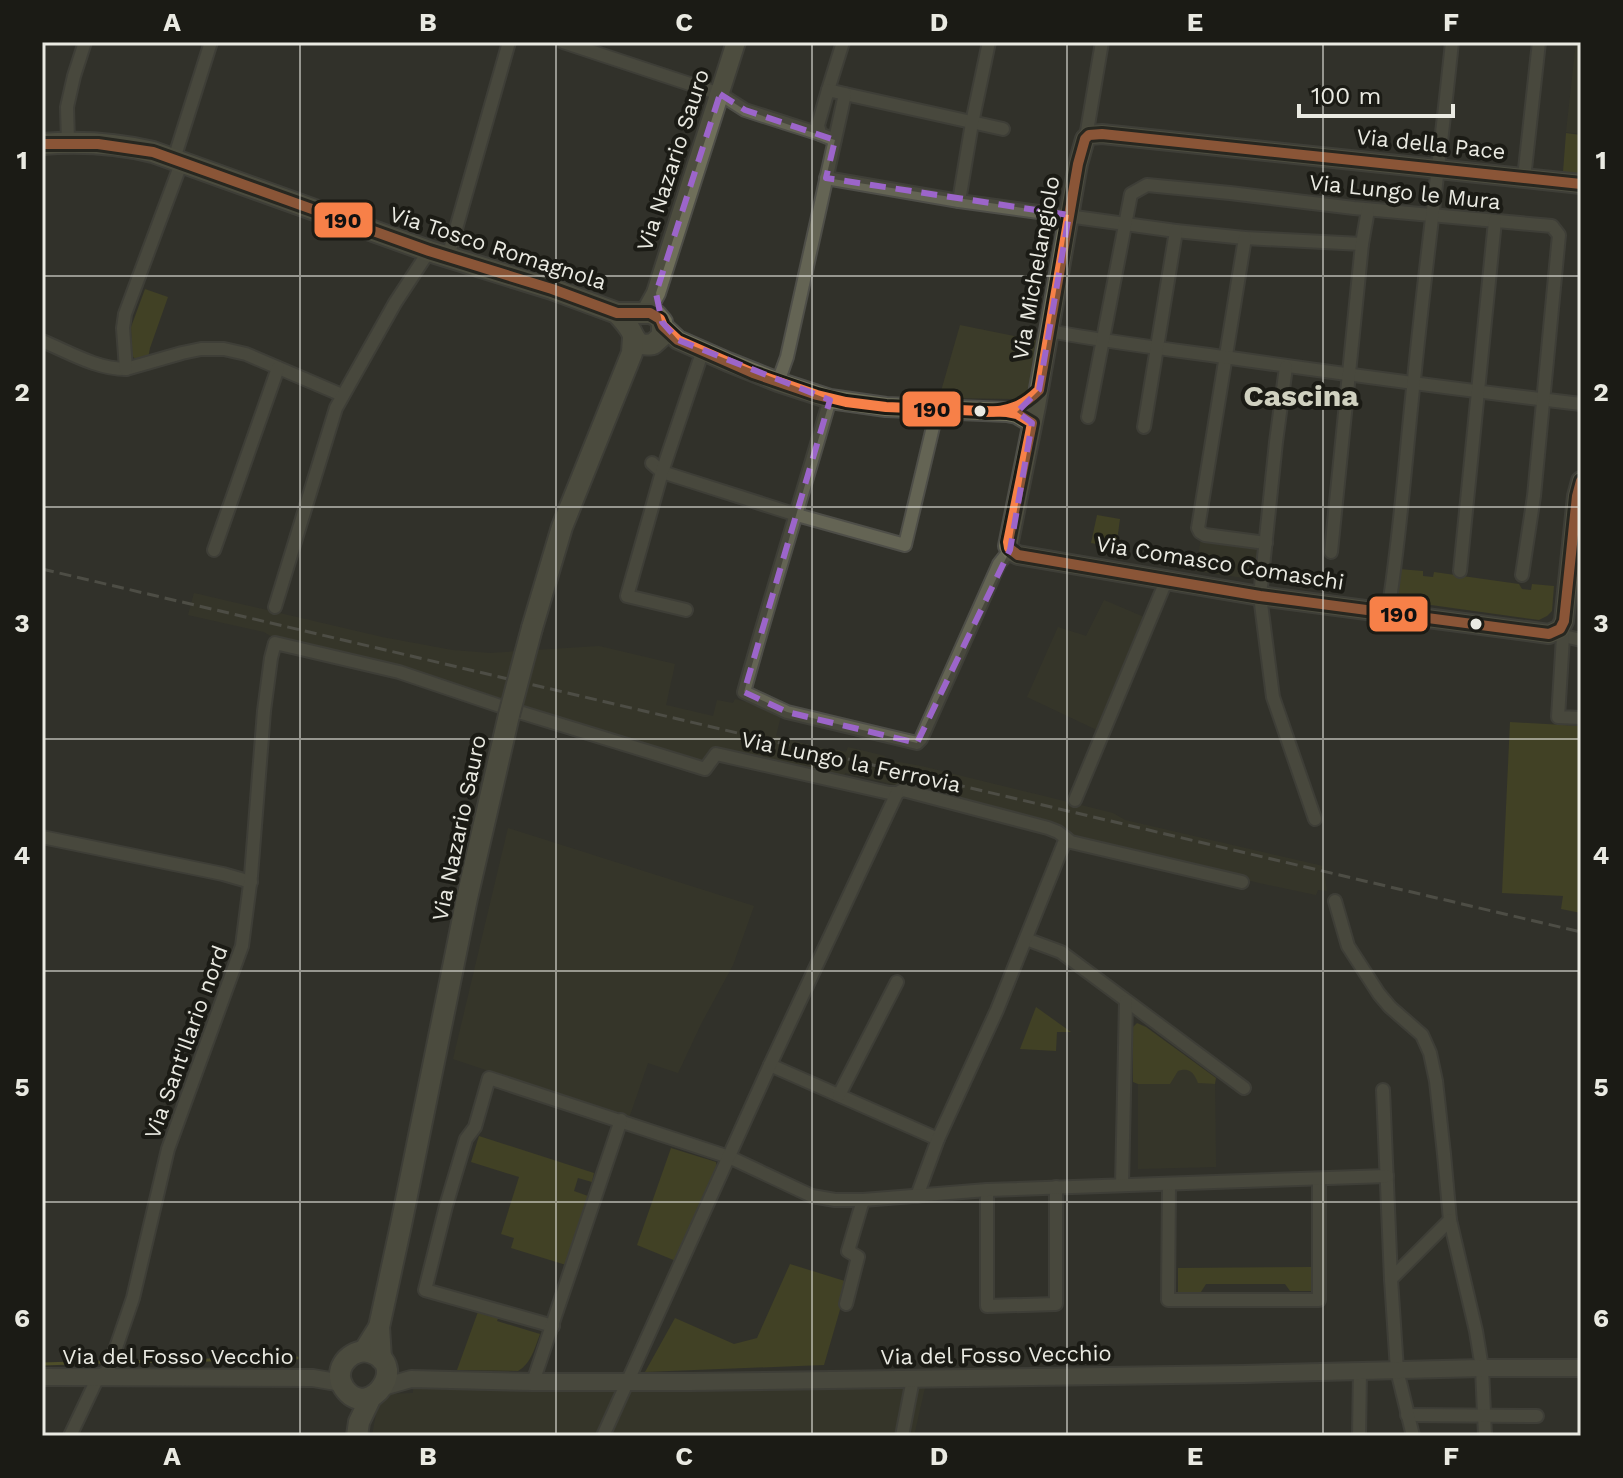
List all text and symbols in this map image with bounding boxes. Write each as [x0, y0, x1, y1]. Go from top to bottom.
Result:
text: A [163, 7, 181, 37]
text: B [419, 7, 437, 37]
text: C [675, 7, 693, 37]
text: D [930, 7, 948, 37]
text: E [1187, 7, 1203, 37]
text: F [1443, 7, 1459, 37]
street label: Via Nazario Sauro [632, 66, 714, 254]
scale bar [1299, 68, 1453, 118]
text: 100 m [1311, 82, 1381, 110]
street label: Via della Pace [1355, 124, 1507, 164]
text: 1 [16, 145, 28, 175]
text: 1 [1595, 145, 1607, 175]
street label: Via Lungo le Mura [1308, 170, 1502, 214]
street label: Via Michelangiolo [1008, 174, 1064, 362]
line badge: 190 [313, 201, 374, 239]
street label: Via Tosco Romagnola [387, 201, 609, 295]
text: 190 [324, 208, 362, 233]
text: 2 [14, 377, 30, 407]
text: 2 [1593, 377, 1609, 407]
district label: Cascina [1243, 378, 1359, 413]
line badge: 190 [901, 390, 962, 428]
text: 190 [913, 397, 951, 422]
unlabelled marker [972, 403, 988, 419]
street label: Via Comasco Comaschi [1094, 531, 1346, 595]
line badge: 190 [1368, 595, 1429, 633]
text: 190 [1380, 602, 1418, 627]
text: 3 [14, 608, 30, 638]
text: 3 [1593, 608, 1609, 638]
unlabelled marker [1468, 616, 1484, 632]
street label: Via Lungo la Ferrovia [739, 727, 963, 797]
street label: Via Nazario Sauro [427, 733, 491, 923]
text: 4 [14, 840, 31, 870]
text: 4 [1593, 840, 1610, 870]
street label: Via Sant'Ilario nord [139, 942, 233, 1142]
text: 5 [14, 1072, 30, 1102]
text: 5 [1593, 1072, 1609, 1102]
text: 6 [14, 1303, 30, 1333]
text: 6 [1593, 1303, 1609, 1333]
street label: Via del Fosso Vecchio [880, 1340, 1112, 1370]
street label: Via del Fosso Vecchio [62, 1344, 294, 1369]
text: A [163, 1441, 181, 1471]
text: B [419, 1441, 437, 1471]
text: C [675, 1441, 693, 1471]
text: D [930, 1441, 948, 1471]
text: E [1187, 1441, 1203, 1471]
text: F [1443, 1441, 1459, 1471]

